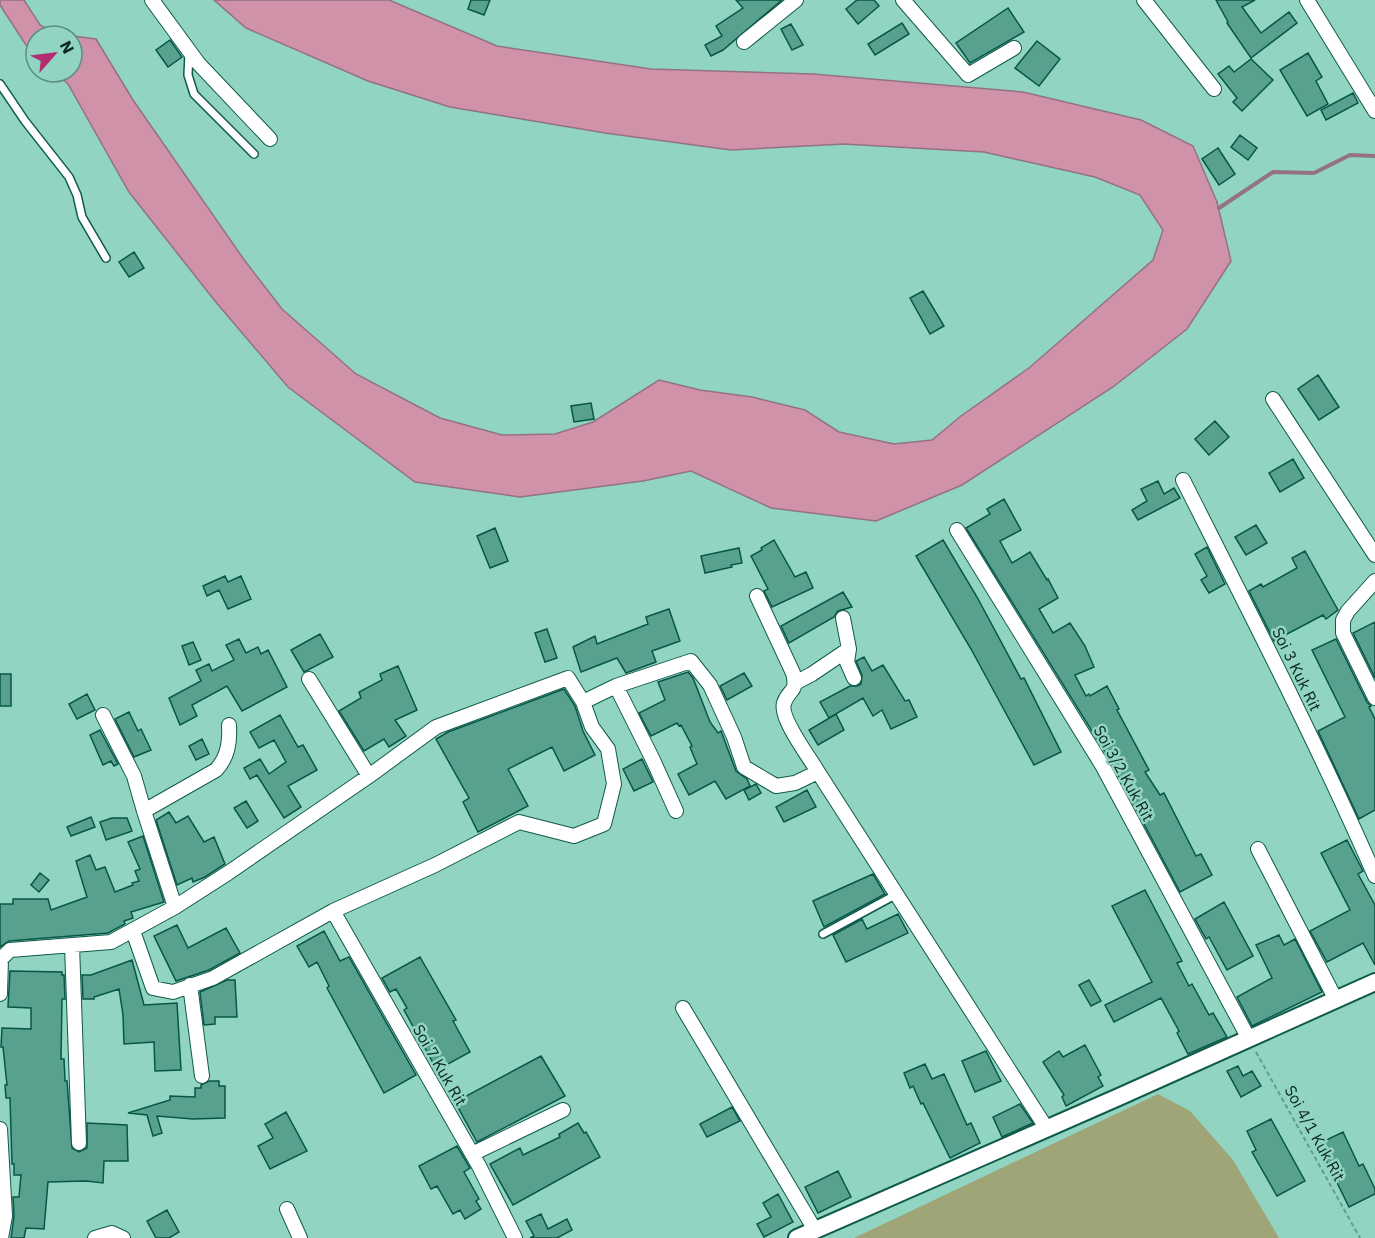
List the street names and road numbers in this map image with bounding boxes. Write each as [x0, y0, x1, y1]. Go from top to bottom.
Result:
street label: Soi 3 Kuk Rit [1268, 624, 1326, 714]
street label: Soi 3/2 Kuk Rit [1089, 722, 1159, 824]
street label: Soi 7 Kuk Rit [409, 1021, 471, 1109]
street label: Soi 4/1 Kuk Rit [1280, 1082, 1350, 1184]

